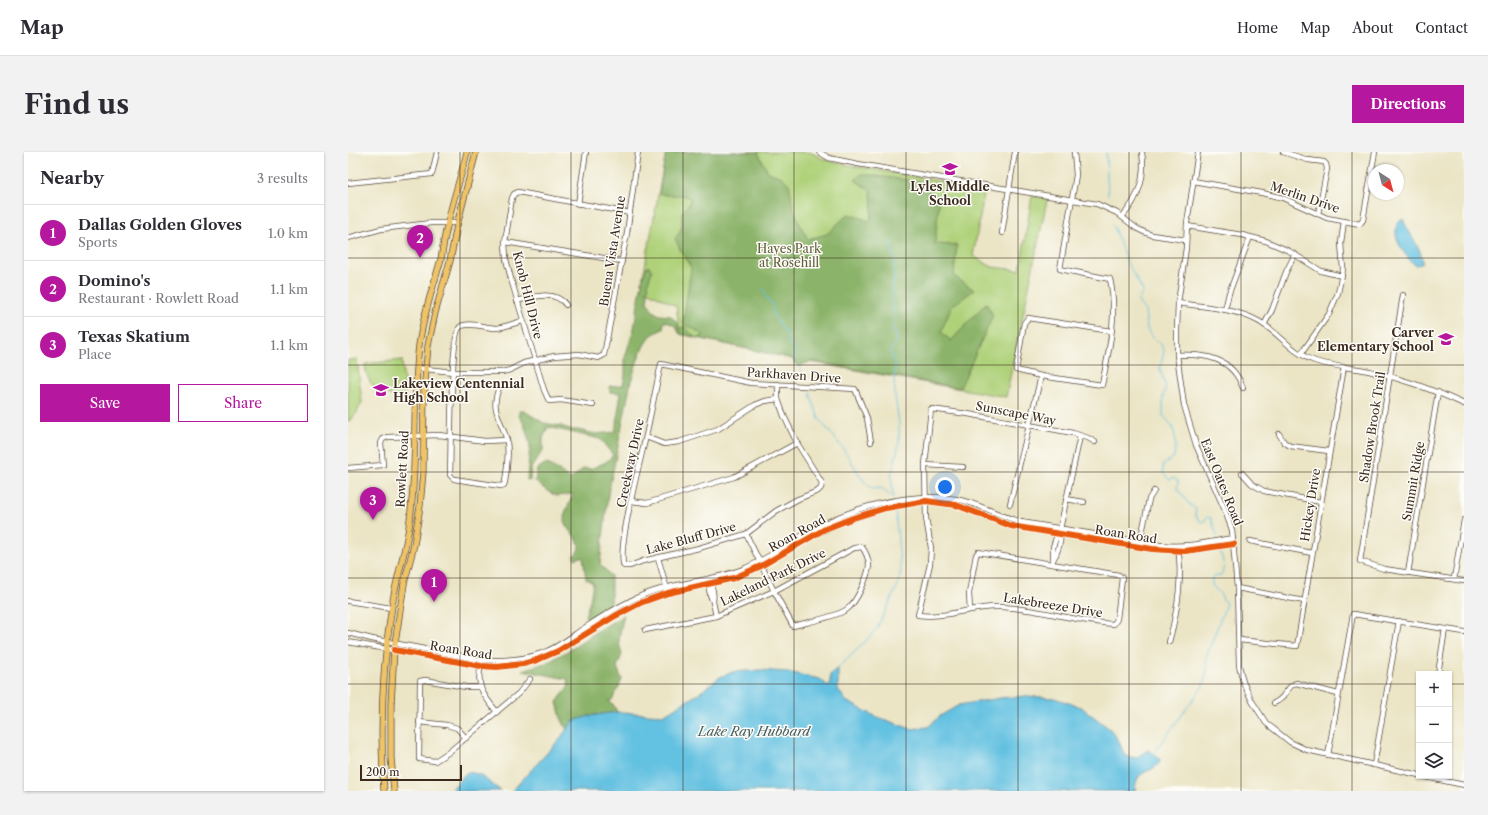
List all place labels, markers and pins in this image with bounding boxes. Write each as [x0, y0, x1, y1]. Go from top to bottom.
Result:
school or university icon: Lyles Middle School [941, 160, 959, 178]
place label: Lyles Middle School [910, 179, 990, 208]
pin: 2 [407, 225, 433, 258]
place label: Carver Elementary School [1317, 325, 1434, 354]
school or university icon: Carver Elementary School [1437, 330, 1455, 348]
place label: Lakeview Centennial High School [393, 376, 524, 405]
school or university icon: Lakeview Centennial High School [372, 381, 390, 399]
pin: 3 [360, 487, 386, 520]
pin: 1 [421, 569, 447, 602]

